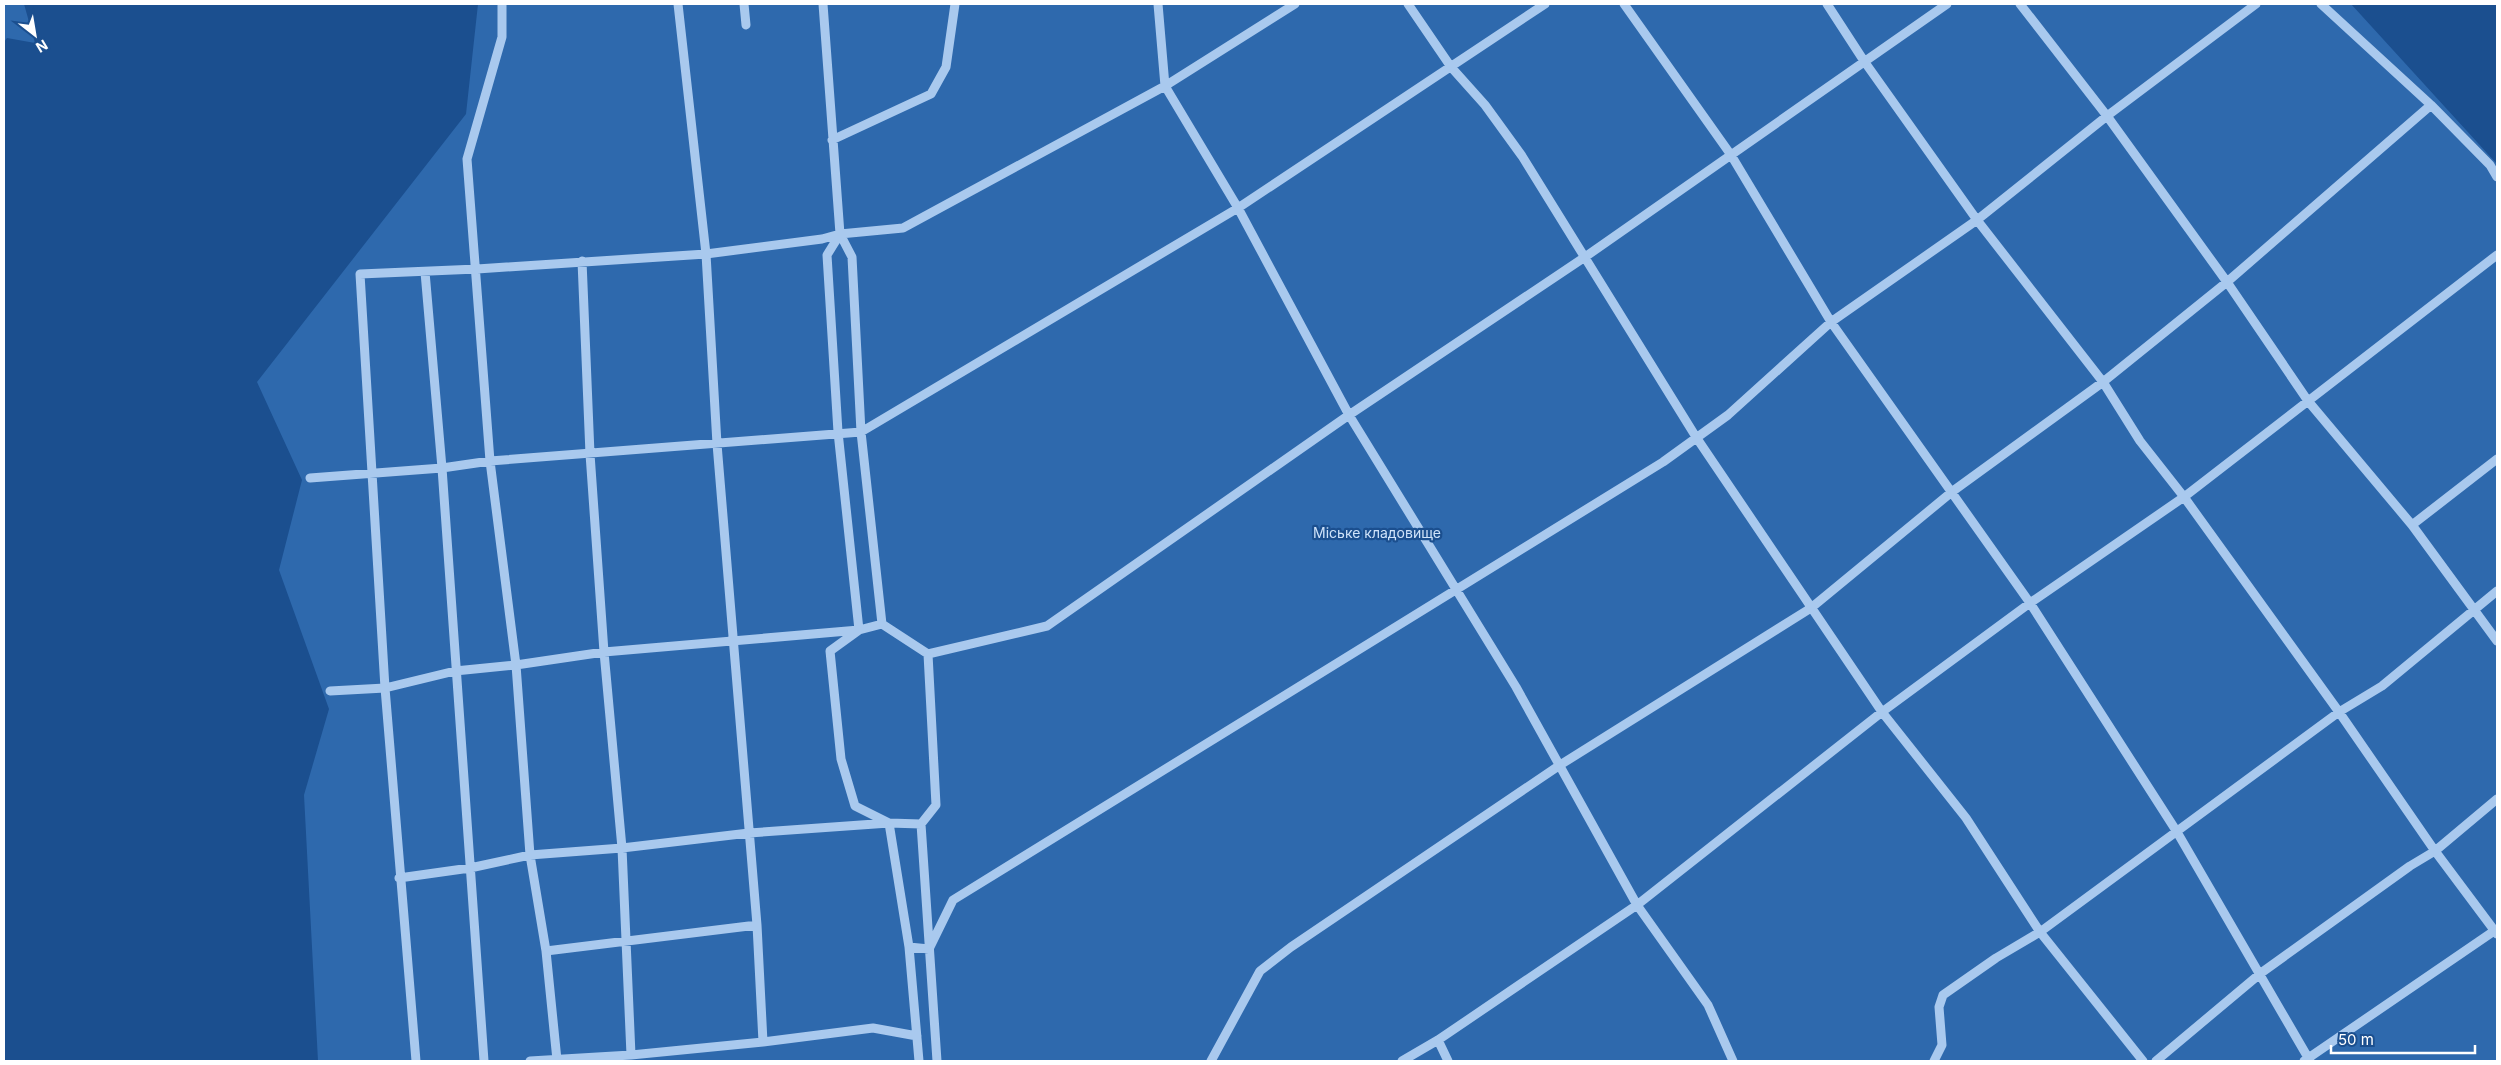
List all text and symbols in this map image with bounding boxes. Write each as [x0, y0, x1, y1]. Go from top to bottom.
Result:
north arrow [10, 10, 60, 60]
text: N [33, 37, 51, 57]
park label: Міське кладовище [1313, 524, 1441, 541]
scale bar [2331, 1022, 2475, 1054]
text: 50 m [2338, 1030, 2374, 1049]

